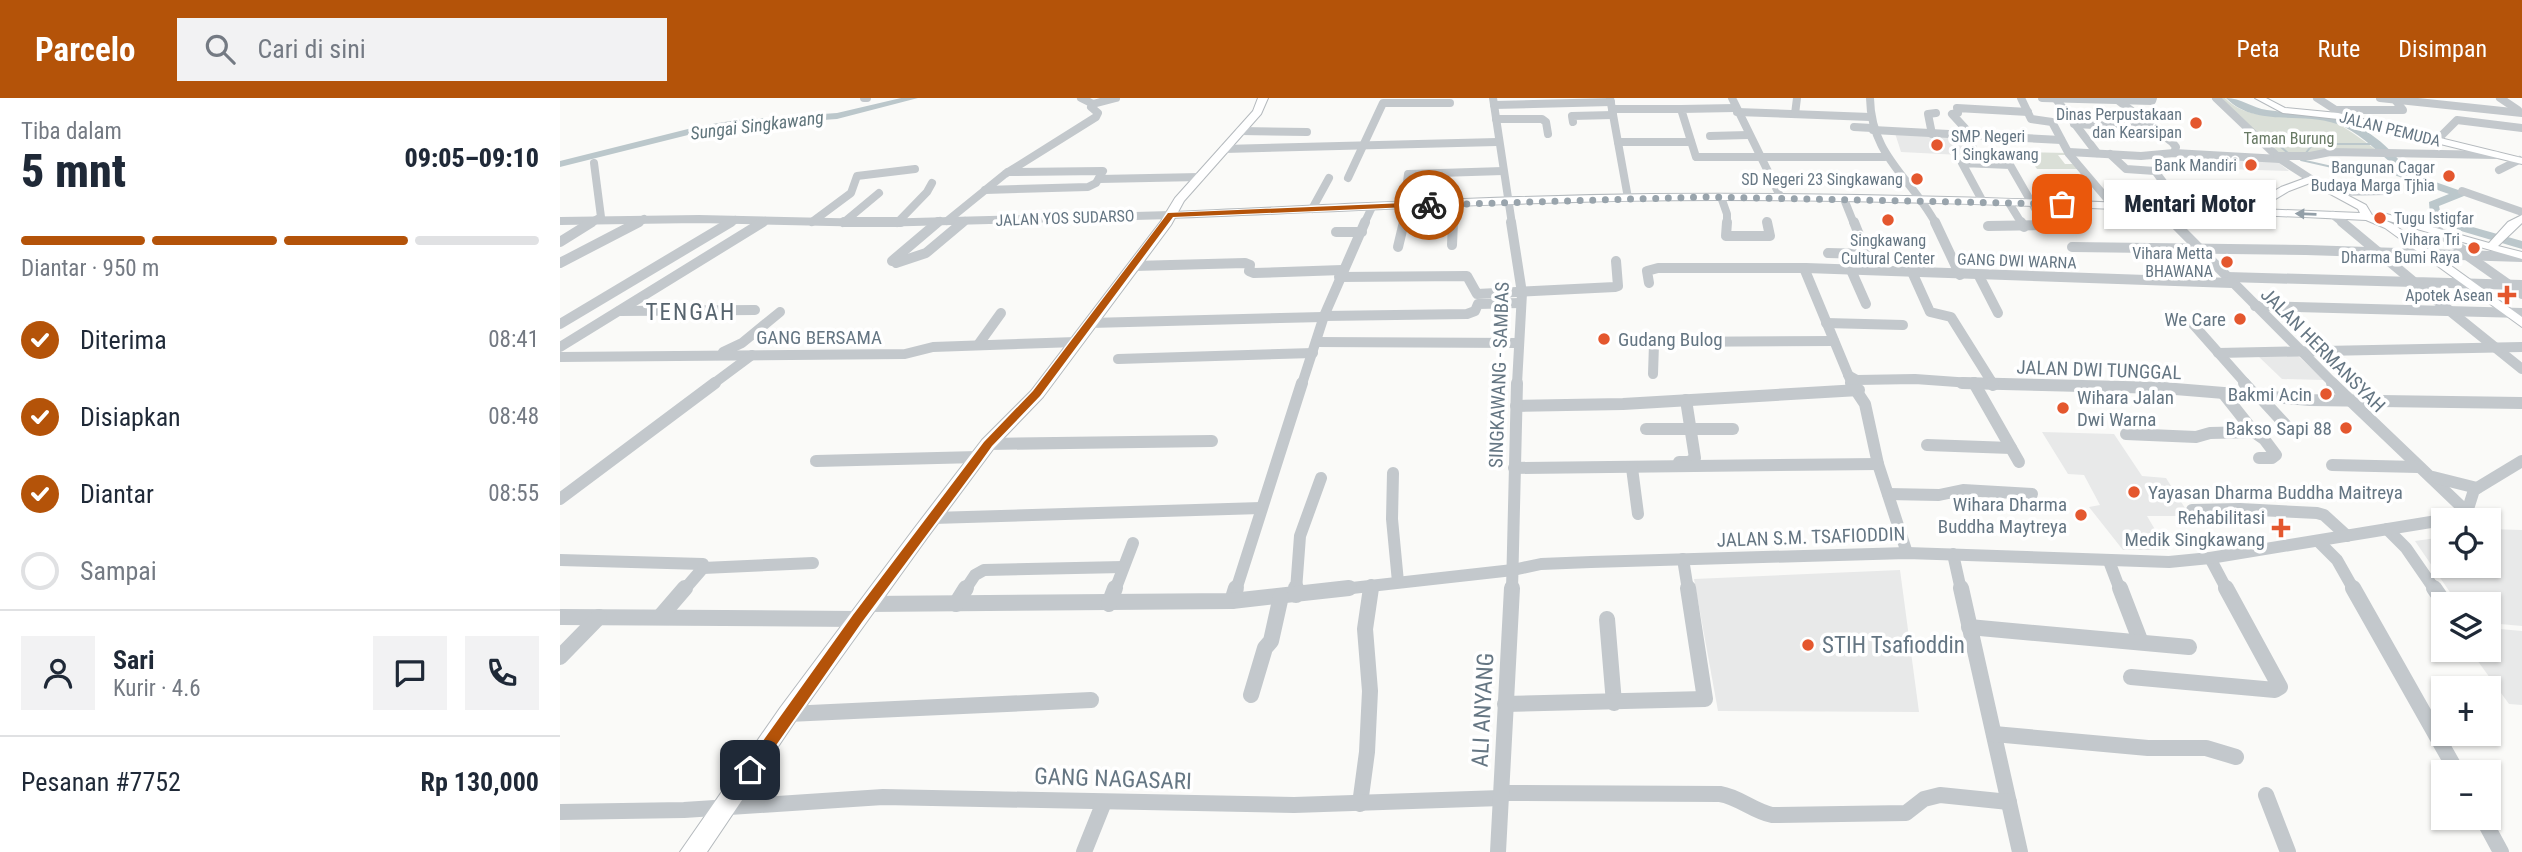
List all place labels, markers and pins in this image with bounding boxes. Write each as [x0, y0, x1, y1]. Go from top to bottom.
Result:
place label: Dinas Perpustakaan dan Kearsipan [2056, 105, 2182, 142]
marker: Dinas Perpustakaan dan Kearsipan [2188, 115, 2204, 131]
place label: SMP Negeri 1 Singkawang [1951, 127, 2039, 164]
marker: SMP Negeri 1 Singkawang [1929, 137, 1945, 153]
place label: Bank Mandiri [2154, 156, 2237, 175]
marker: Bank Mandiri [2243, 157, 2259, 173]
place label: Bangunan Cagar Budaya Marga Tjhia [2311, 158, 2435, 195]
marker: Bangunan Cagar Budaya Marga Tjhia [2441, 168, 2457, 184]
place label: SD Negeri 23 Singkawang [1741, 170, 1903, 189]
marker: SD Negeri 23 Singkawang [1909, 171, 1925, 187]
pin [2032, 174, 2092, 234]
callout: Mentari Motor [2104, 180, 2276, 228]
place label: Tugu Istigfar [2394, 209, 2474, 228]
marker: Tugu Istigfar [2372, 210, 2388, 226]
marker: Singkawang Cultural Center [1880, 212, 1896, 228]
place label: Vihara Tri Dharma Bumi Raya [2341, 230, 2460, 267]
place label: Singkawang Cultural Center [1841, 231, 1935, 268]
marker: Vihara Tri Dharma Bumi Raya [2466, 240, 2482, 256]
place label: Vihara Metta BHAWANA [2132, 244, 2213, 281]
marker: Vihara Metta BHAWANA [2219, 254, 2235, 270]
place label: Apotek Asean [2405, 286, 2493, 305]
marker: Apotek Asean [2499, 287, 2515, 303]
place label: We Care [2164, 308, 2226, 331]
marker: We Care [2232, 311, 2248, 327]
place label: Gudang Bulog [1618, 328, 1723, 351]
marker: Gudang Bulog [1596, 331, 1612, 347]
place label: Bakmi Acin [2228, 383, 2312, 406]
place label: Wihara Jalan Dwi Warna [2077, 386, 2174, 431]
marker: Bakmi Acin [2318, 386, 2334, 402]
marker: Wihara Jalan Dwi Warna [2055, 400, 2071, 416]
place label: Bakso Sapi 88 [2226, 417, 2332, 440]
marker: Bakso Sapi 88 [2338, 420, 2354, 436]
place label: Yayasan Dharma Buddha Maitreya [2148, 481, 2403, 504]
marker: Yayasan Dharma Buddha Maitreya [2126, 484, 2142, 500]
place label: Wihara Dharma Buddha Maytreya [1938, 493, 2067, 538]
place label: Rehabilitasi Medik Singkawang [2125, 506, 2265, 551]
marker: Wihara Dharma Buddha Maytreya [2073, 507, 2089, 523]
marker: Rehabilitasi Medik Singkawang [2271, 518, 2291, 538]
place label: STIH Tsafioddin [1822, 632, 1965, 659]
marker: STIH Tsafioddin [1800, 637, 1816, 653]
pin [720, 740, 780, 800]

